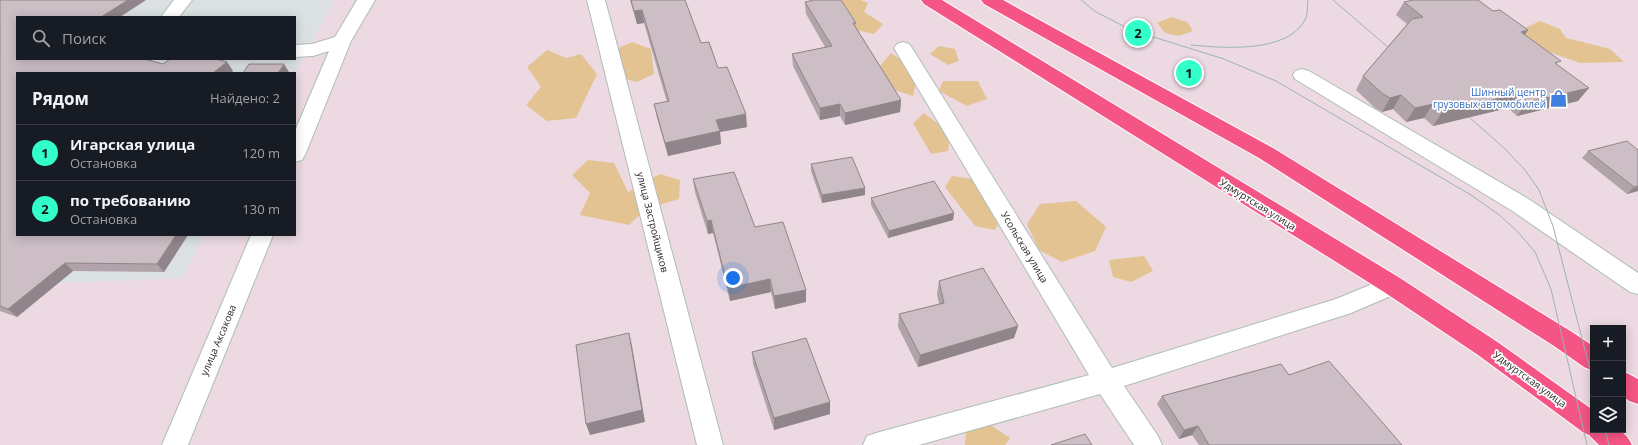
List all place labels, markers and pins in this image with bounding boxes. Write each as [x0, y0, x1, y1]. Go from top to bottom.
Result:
pin: 2 [1125, 18, 1151, 48]
pin: 1 [1176, 58, 1202, 88]
place label: Шинный центр грузовых автомобилей [1433, 85, 1546, 111]
shop icon: Шинный центр грузовых автомобилей [1549, 88, 1569, 108]

